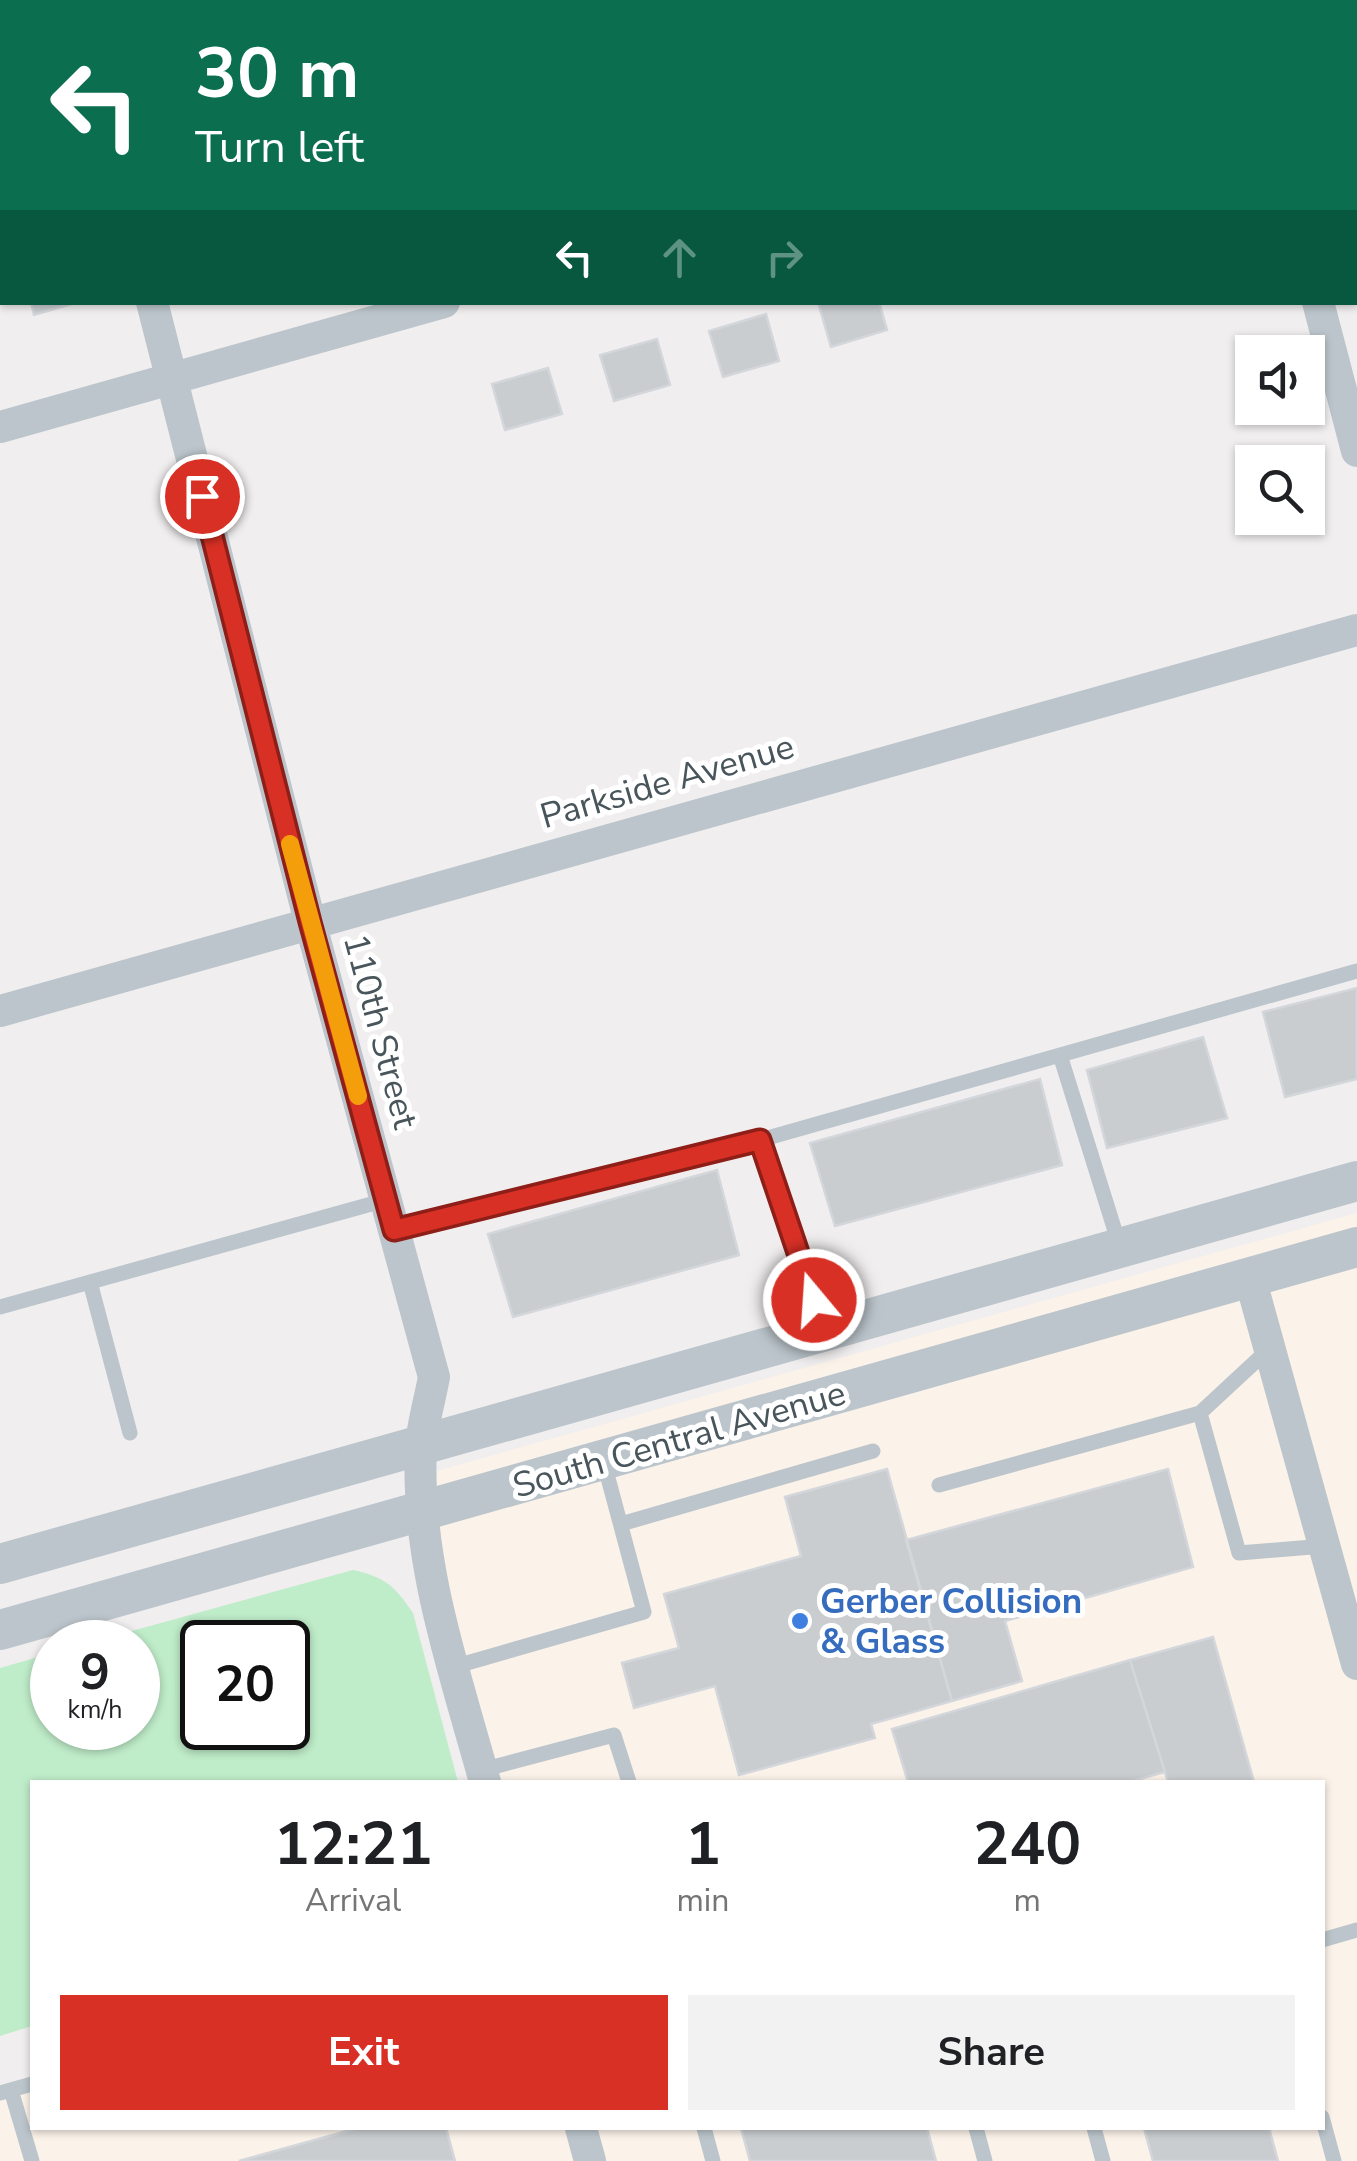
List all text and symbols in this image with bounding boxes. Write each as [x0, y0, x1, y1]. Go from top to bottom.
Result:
text: 30 m [195, 26, 359, 122]
icon: left [30, 40, 160, 170]
text: Turn left [195, 117, 364, 178]
icon: left [547, 230, 602, 285]
icon: ahead [652, 230, 707, 285]
icon: right [757, 230, 812, 285]
map controls [1235, 335, 1325, 535]
button: sound [1235, 335, 1325, 425]
button: search [1235, 445, 1325, 535]
pin [160, 454, 245, 539]
icon: arrive [175, 469, 230, 524]
street label: Parkside Avenue [535, 723, 799, 840]
street label: 110th Street [332, 929, 429, 1134]
position arrow [762, 1248, 866, 1352]
street label: South Central Avenue [507, 1369, 851, 1510]
place label: Gerber Collision & Glass [820, 1578, 1082, 1665]
marker: Gerber Collision & Glass [789, 1610, 811, 1632]
speed limit sign: 20 [180, 1620, 310, 1750]
text: 9 [80, 1638, 110, 1707]
text: km/h [67, 1693, 123, 1727]
text: 12:21 [274, 1803, 433, 1885]
text: 1 [685, 1803, 721, 1885]
text: 240 [973, 1803, 1081, 1885]
text: Arrival [305, 1879, 401, 1922]
text: min [676, 1879, 729, 1922]
text: m [1013, 1879, 1041, 1922]
button: Exit [60, 1995, 668, 2110]
button: Share [688, 1995, 1295, 2110]

